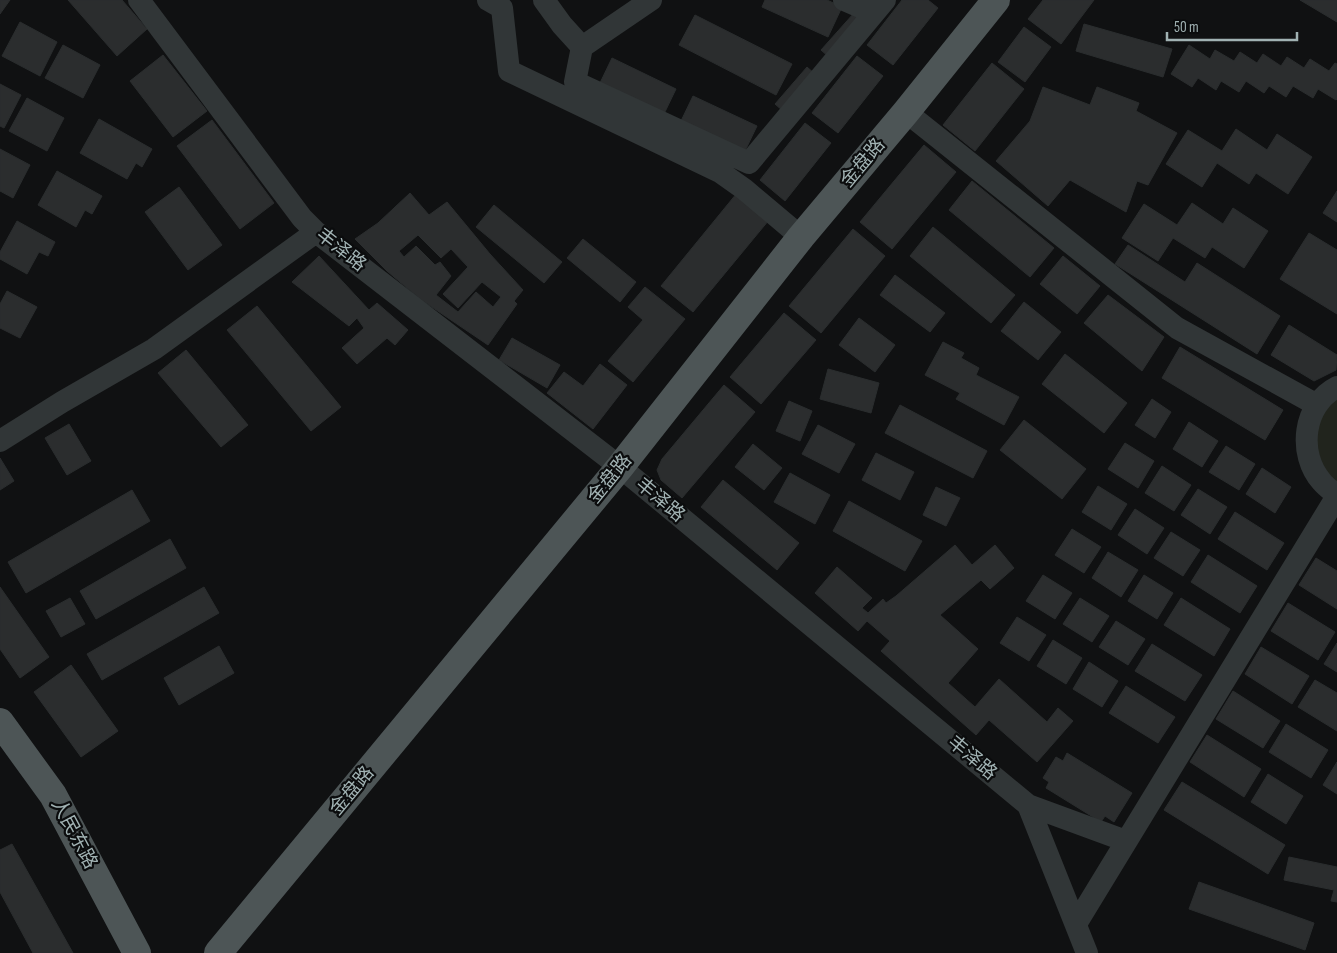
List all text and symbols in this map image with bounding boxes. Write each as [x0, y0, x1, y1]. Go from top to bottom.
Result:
scale bar [1167, 10, 1297, 42]
text: 50 m [1174, 18, 1199, 37]
street label: 金盘路 [836, 134, 890, 192]
street label: 丰泽路 [311, 223, 371, 277]
street label: 金盘路 [583, 450, 637, 508]
street label: 丰泽路 [631, 473, 689, 527]
street label: 丰泽路 [943, 731, 1001, 785]
street label: 金盘路 [325, 762, 379, 820]
street label: 人民东路 [46, 795, 102, 873]

